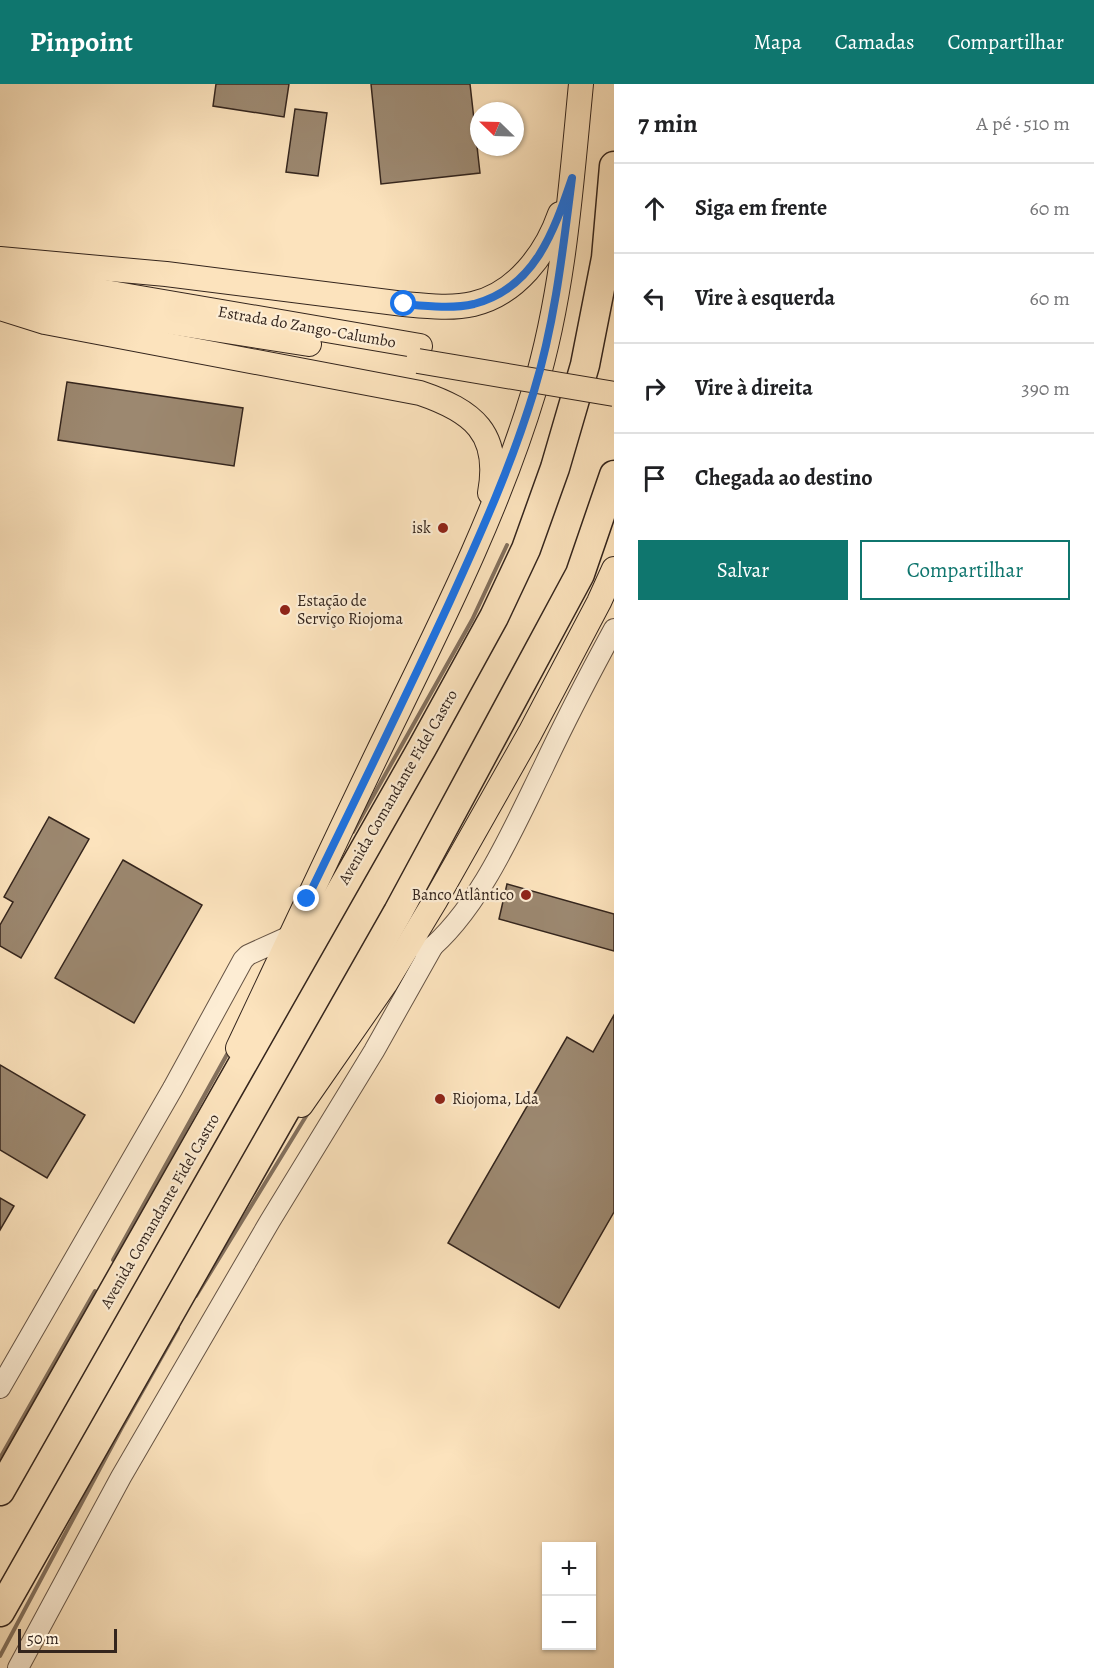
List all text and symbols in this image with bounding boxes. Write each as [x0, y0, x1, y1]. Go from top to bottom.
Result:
text: Pinpoint [30, 23, 133, 61]
text: Mapa [753, 28, 802, 56]
text: Camadas [835, 28, 914, 56]
text: Compartilhar [947, 28, 1064, 56]
north arrow [470, 102, 524, 156]
text: 7 min [638, 106, 698, 141]
text: A pé · 510 m [976, 110, 1070, 137]
icon: ahead [638, 192, 671, 225]
text: Siga em frente [695, 193, 827, 223]
text: 60 m [1030, 195, 1070, 222]
icon: left [638, 282, 671, 315]
text: Vire à esquerda [695, 283, 835, 313]
text: 60 m [1030, 285, 1070, 312]
route start [390, 290, 416, 316]
street label: Estrada do Zango-Calumbo [216, 301, 398, 353]
icon: right [638, 372, 671, 405]
text: Vire à direita [695, 373, 813, 403]
text: 390 m [1021, 375, 1070, 402]
icon: arrive [638, 462, 671, 495]
text: Chegada ao destino [695, 463, 873, 493]
place label: isk [412, 517, 431, 539]
marker: isk [436, 521, 450, 535]
button: Salvar [638, 540, 848, 600]
button: Compartilhar [860, 540, 1070, 600]
place label: Estação de Serviço Riojoma [297, 590, 403, 630]
marker: Estação de Serviço Riojoma [278, 603, 292, 617]
street label: Avenida Comandante Fidel Castro [333, 686, 463, 889]
place label: Banco Atlântico [411, 884, 514, 906]
route end [293, 885, 319, 911]
marker: Banco Atlântico [519, 888, 533, 902]
place label: Riojoma, Lda [452, 1088, 539, 1110]
marker: Riojoma, Lda [433, 1092, 447, 1106]
street label: Avenida Comandante Fidel Castro [95, 1110, 225, 1313]
map controls [542, 1542, 596, 1650]
button: + [542, 1542, 596, 1596]
button: − [542, 1596, 596, 1650]
scale bar [18, 1626, 117, 1654]
text: 50 m [27, 1628, 59, 1650]

